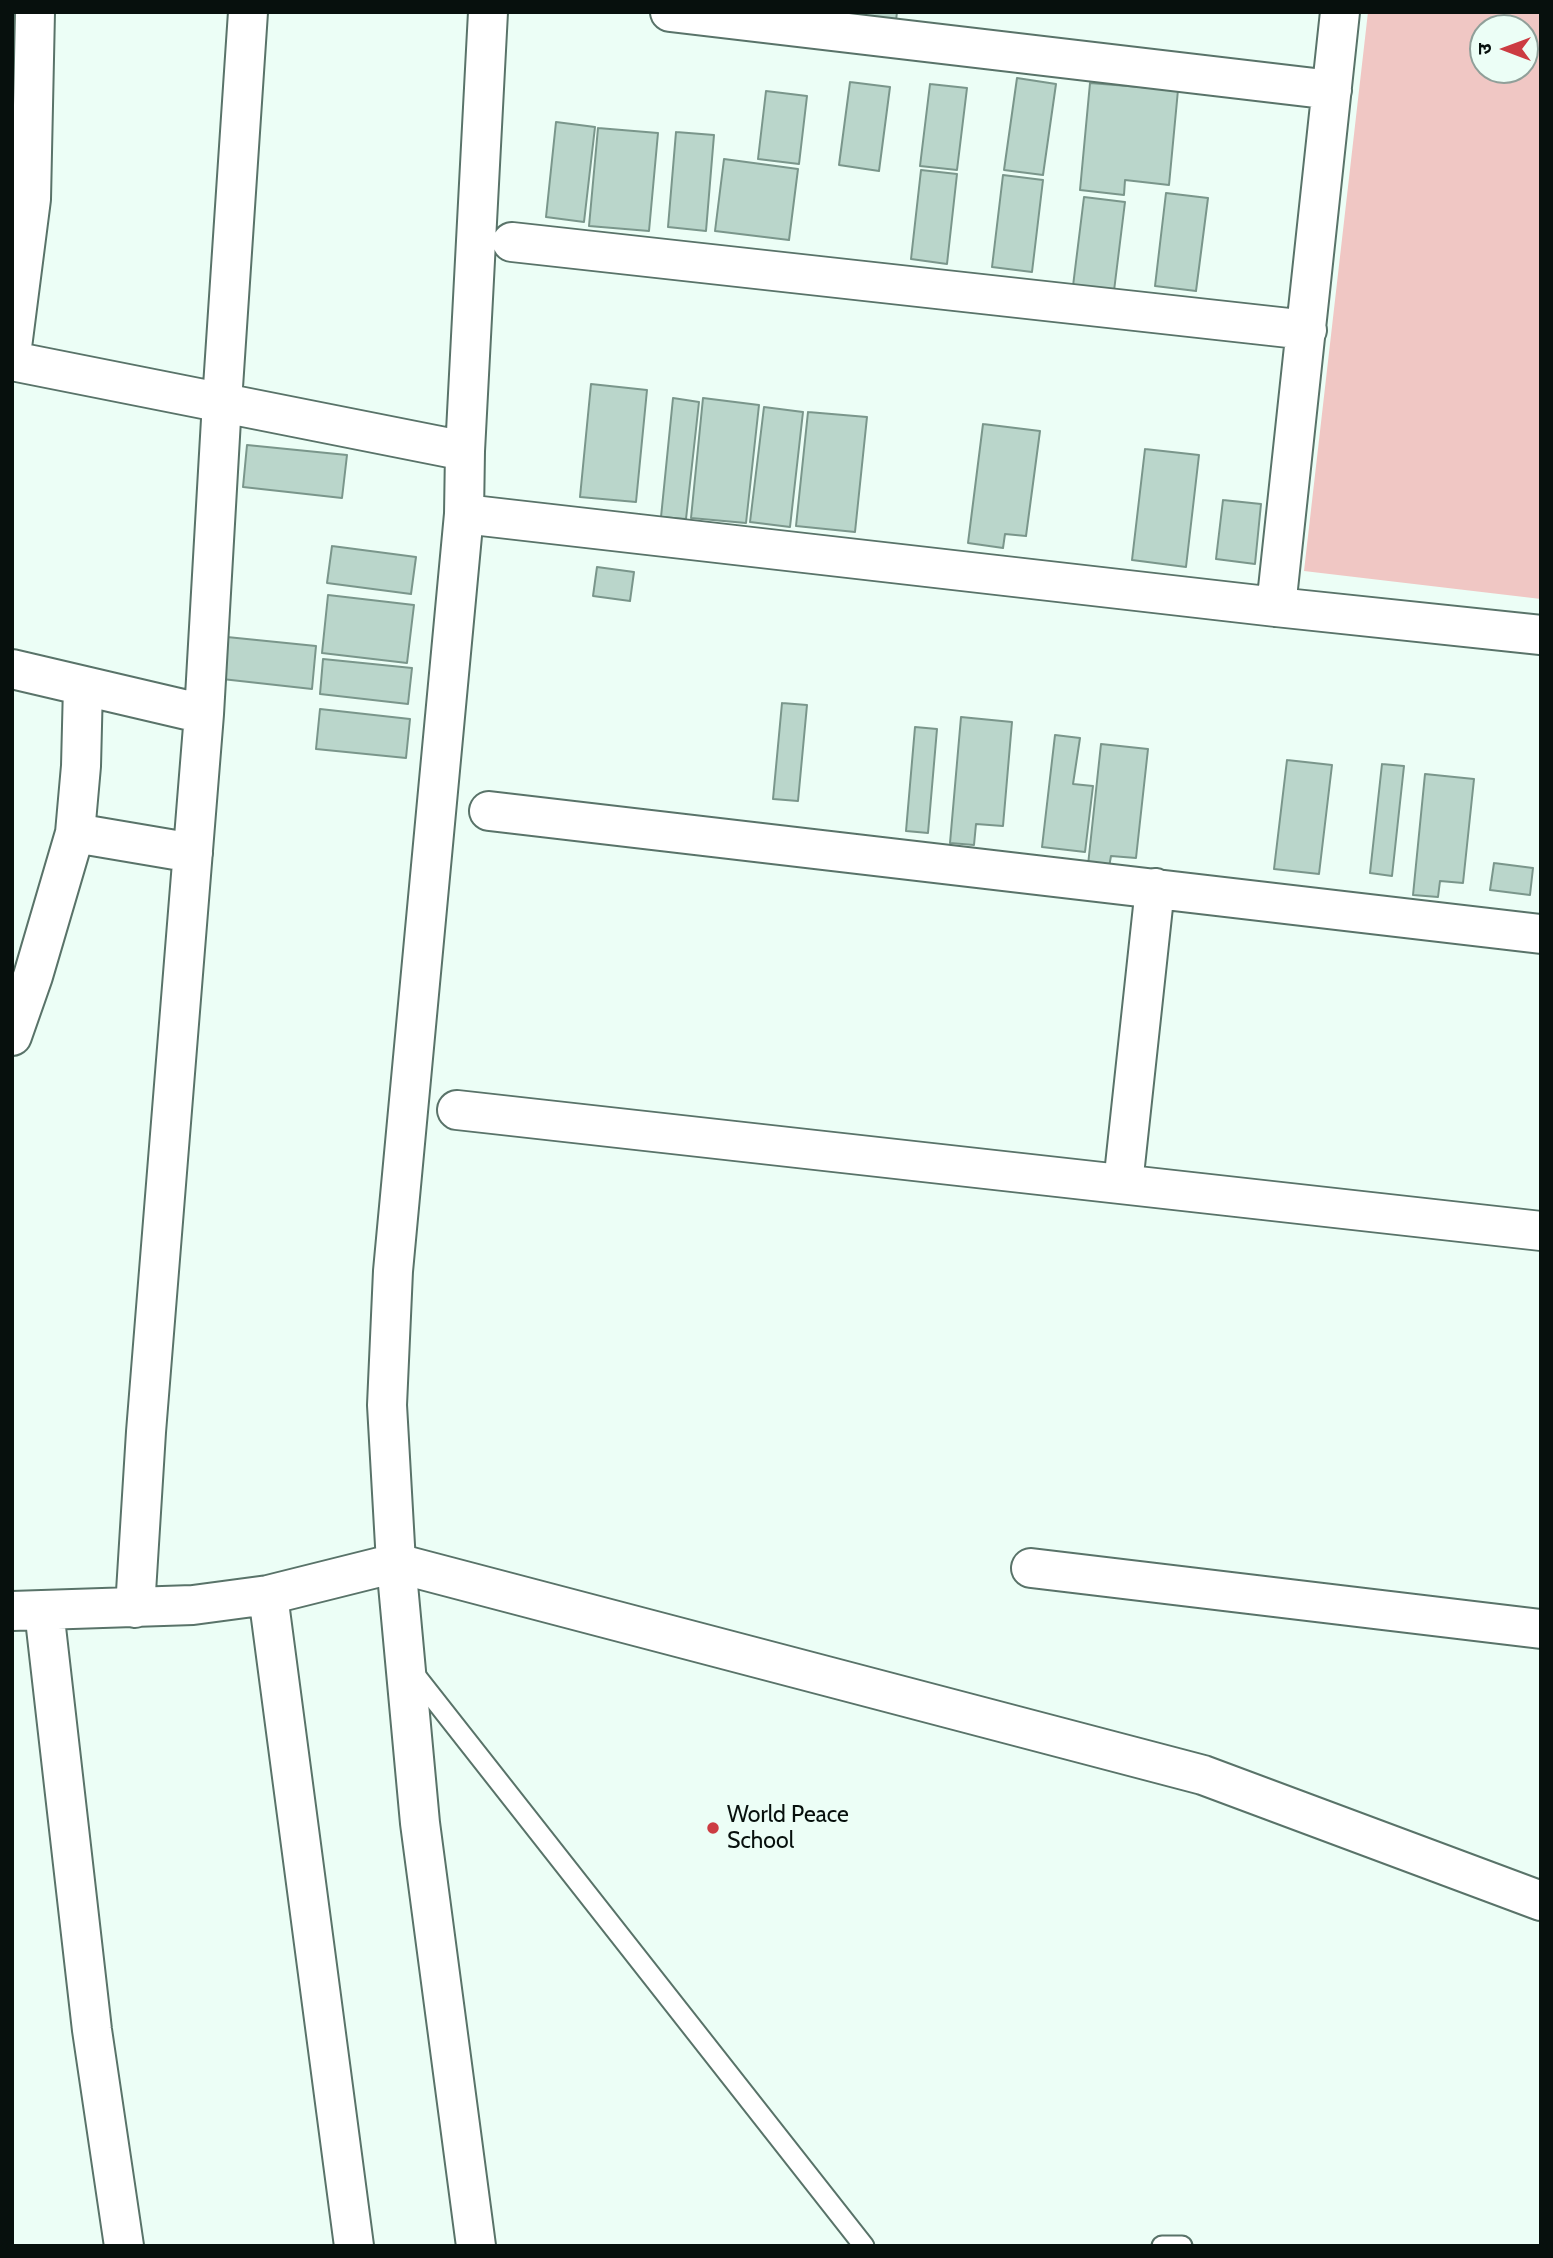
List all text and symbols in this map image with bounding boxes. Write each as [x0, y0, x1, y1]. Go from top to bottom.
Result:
north arrow [1469, 14, 1539, 84]
text: उ [1473, 43, 1496, 55]
place label: World Peace School [727, 1801, 849, 1855]
marker: World Peace School [705, 1820, 721, 1836]

